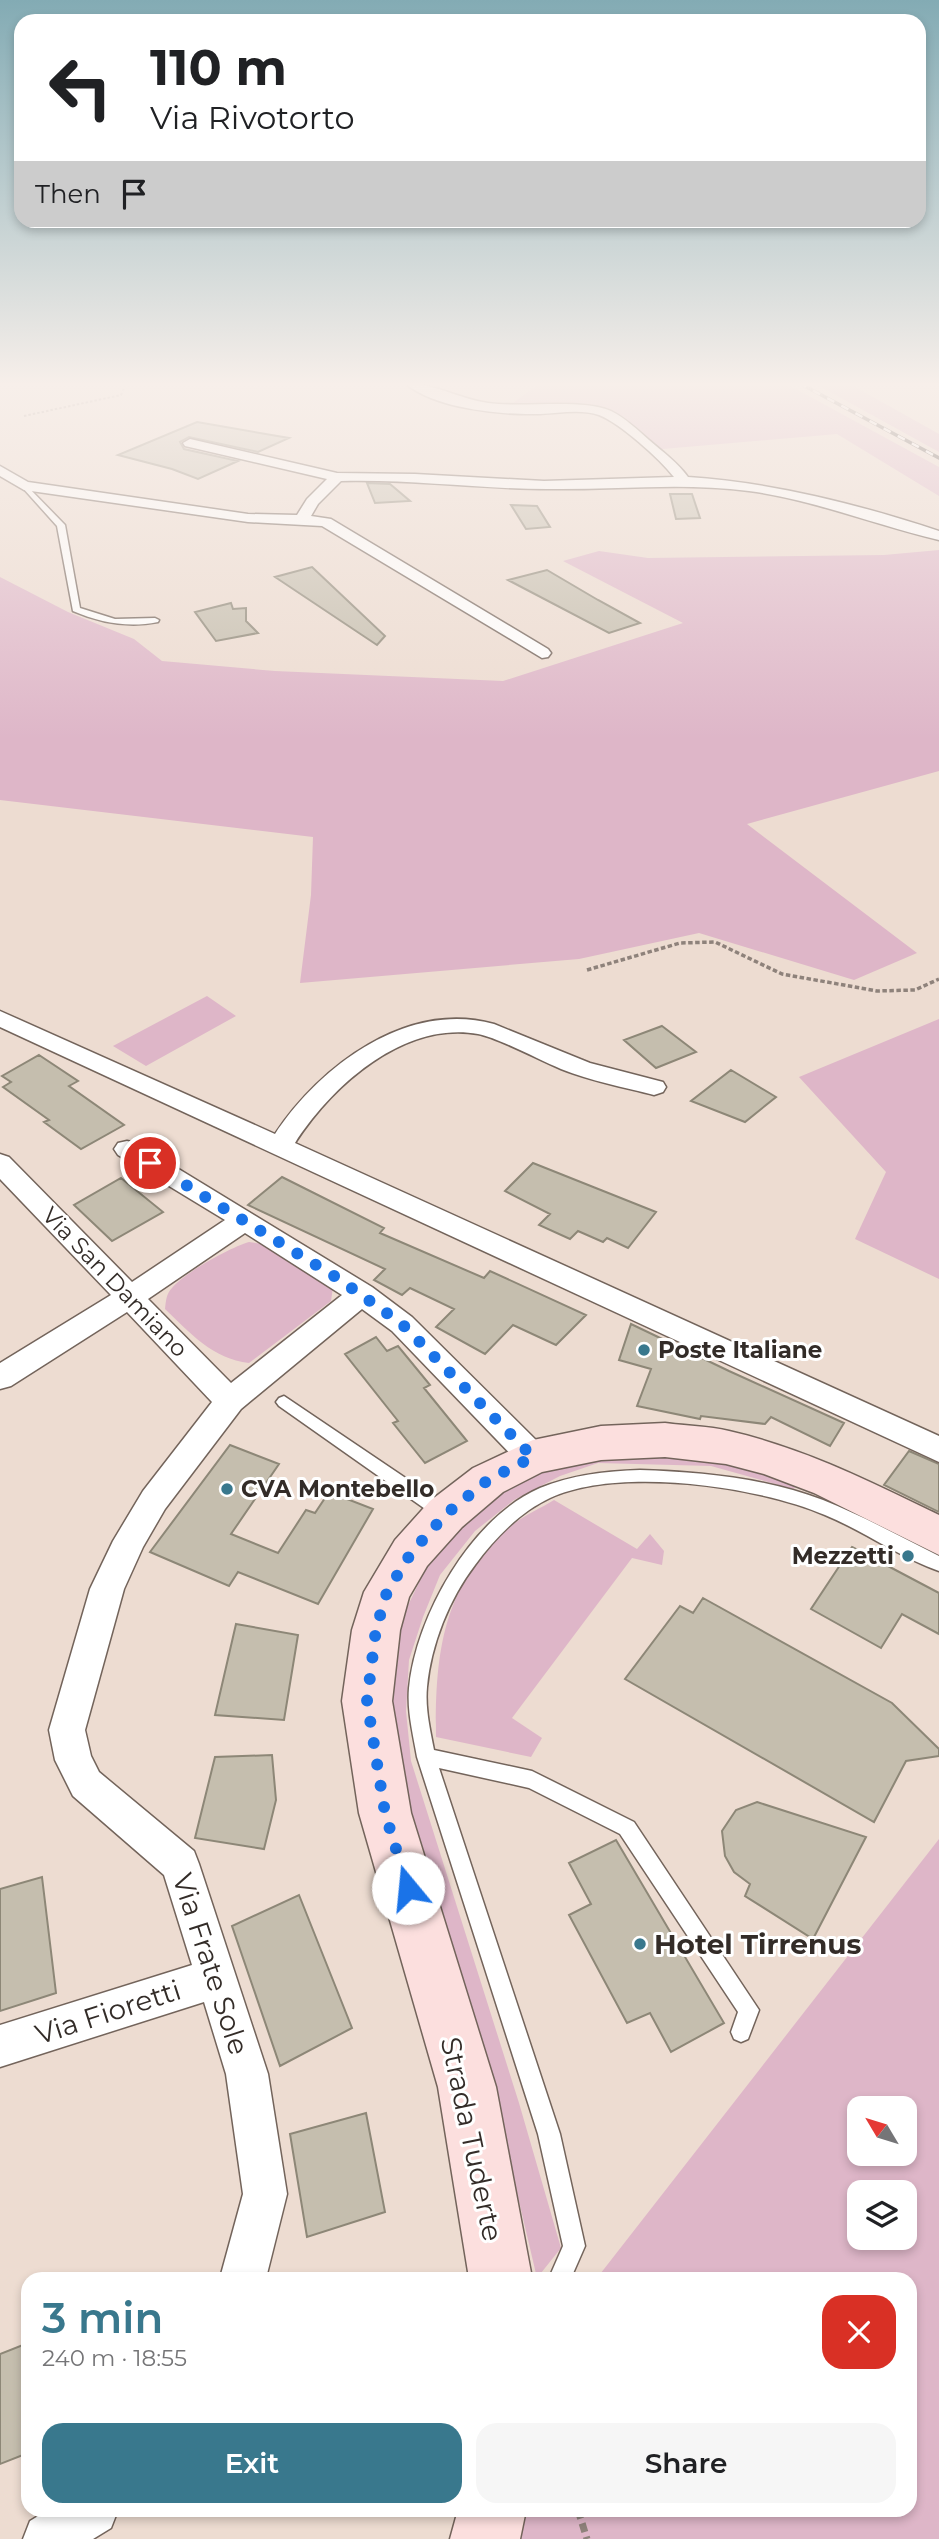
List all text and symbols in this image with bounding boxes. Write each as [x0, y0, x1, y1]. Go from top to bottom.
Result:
text: 110 m [150, 38, 287, 97]
icon: left [35, 42, 126, 133]
text: Via Rivotorto [150, 98, 355, 137]
icon: arrive [115, 175, 153, 213]
text: Then [35, 178, 101, 210]
pin [120, 1133, 180, 1193]
icon: arrive [131, 1144, 169, 1182]
street label: Via San Damiano [36, 1201, 194, 1363]
place label: Poste Italiane [658, 1336, 822, 1364]
marker: Poste Italiane [636, 1342, 652, 1358]
place label: CVA Montebello [241, 1475, 434, 1503]
marker: CVA Montebello [219, 1481, 235, 1497]
place label: Mezzetti [792, 1542, 894, 1570]
marker: Mezzetti [900, 1548, 916, 1564]
position arrow [371, 1851, 445, 1925]
street label: Via Frate Sole [166, 1869, 256, 2059]
place label: Hotel Tirrenus [654, 1927, 861, 1961]
marker: Hotel Tirrenus [632, 1936, 648, 1952]
street label: Via Fioretti [31, 1973, 185, 2051]
street label: Strada Tuderte [434, 2034, 510, 2244]
north arrow [847, 2096, 917, 2166]
map controls [847, 2096, 917, 2250]
button: layers [847, 2180, 917, 2250]
text: 3 min [42, 2292, 163, 2344]
button: close [822, 2295, 896, 2369]
text: 240 m · 18:55 [42, 2344, 187, 2372]
button: Exit [42, 2423, 462, 2503]
button: Share [476, 2423, 896, 2503]

